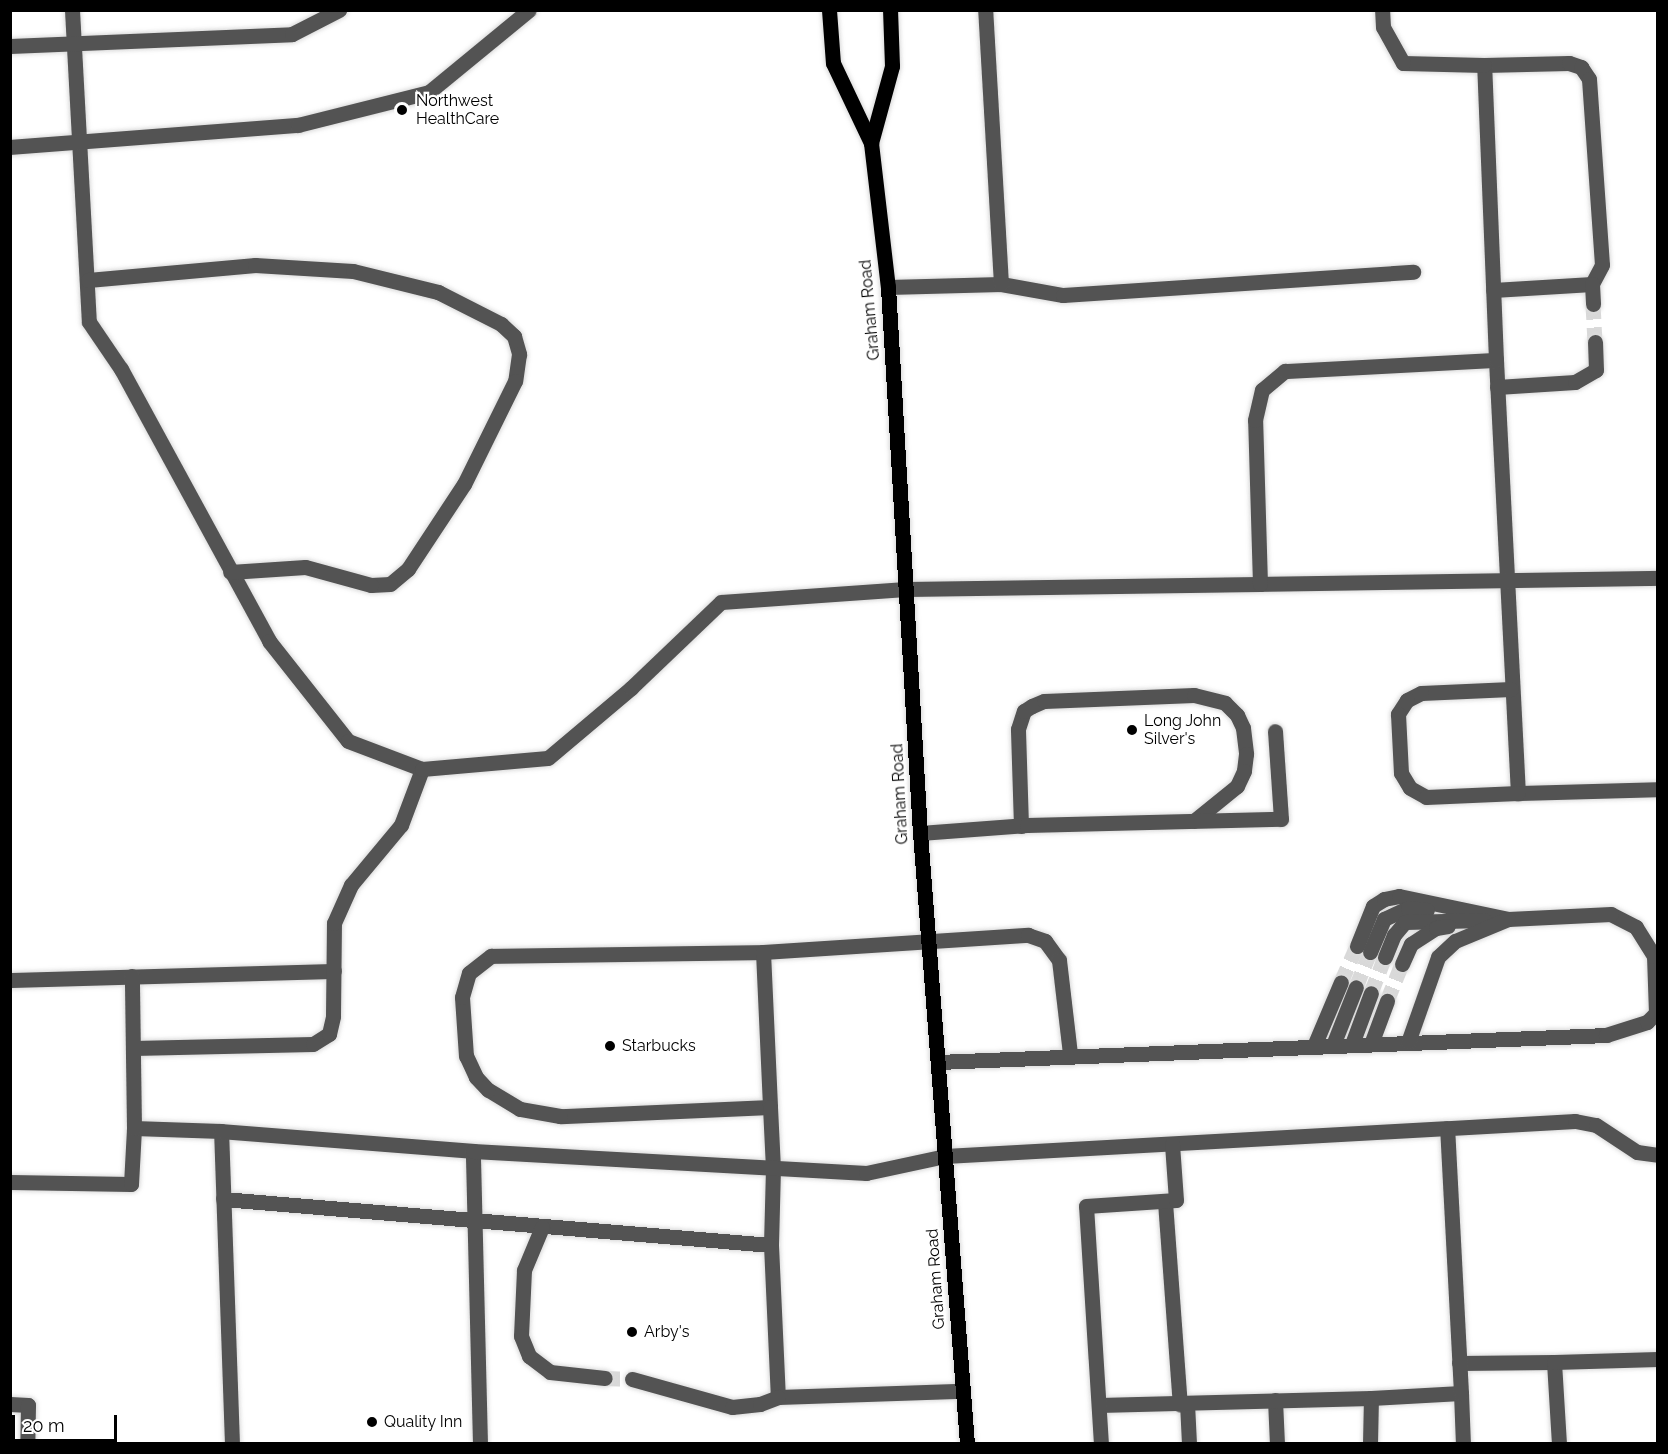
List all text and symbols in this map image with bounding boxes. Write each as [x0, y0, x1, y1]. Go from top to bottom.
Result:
place label: Northwest HealthCare [416, 91, 499, 129]
marker: Northwest HealthCare [393, 101, 411, 119]
street label: Graham Road [856, 259, 884, 361]
place label: Long John Silver's [1144, 711, 1222, 749]
marker: Long John Silver's [1125, 723, 1139, 737]
street label: Graham Road [888, 743, 912, 845]
place label: Starbucks [622, 1036, 696, 1056]
marker: Starbucks [603, 1039, 617, 1053]
street label: Graham Road [923, 1228, 949, 1330]
place label: Arby's [644, 1322, 689, 1342]
marker: Arby's [625, 1325, 639, 1339]
scale bar [15, 1403, 120, 1441]
place label: Quality Inn [384, 1412, 463, 1432]
text: 20 m [23, 1415, 65, 1436]
marker: Quality Inn [365, 1415, 379, 1429]

